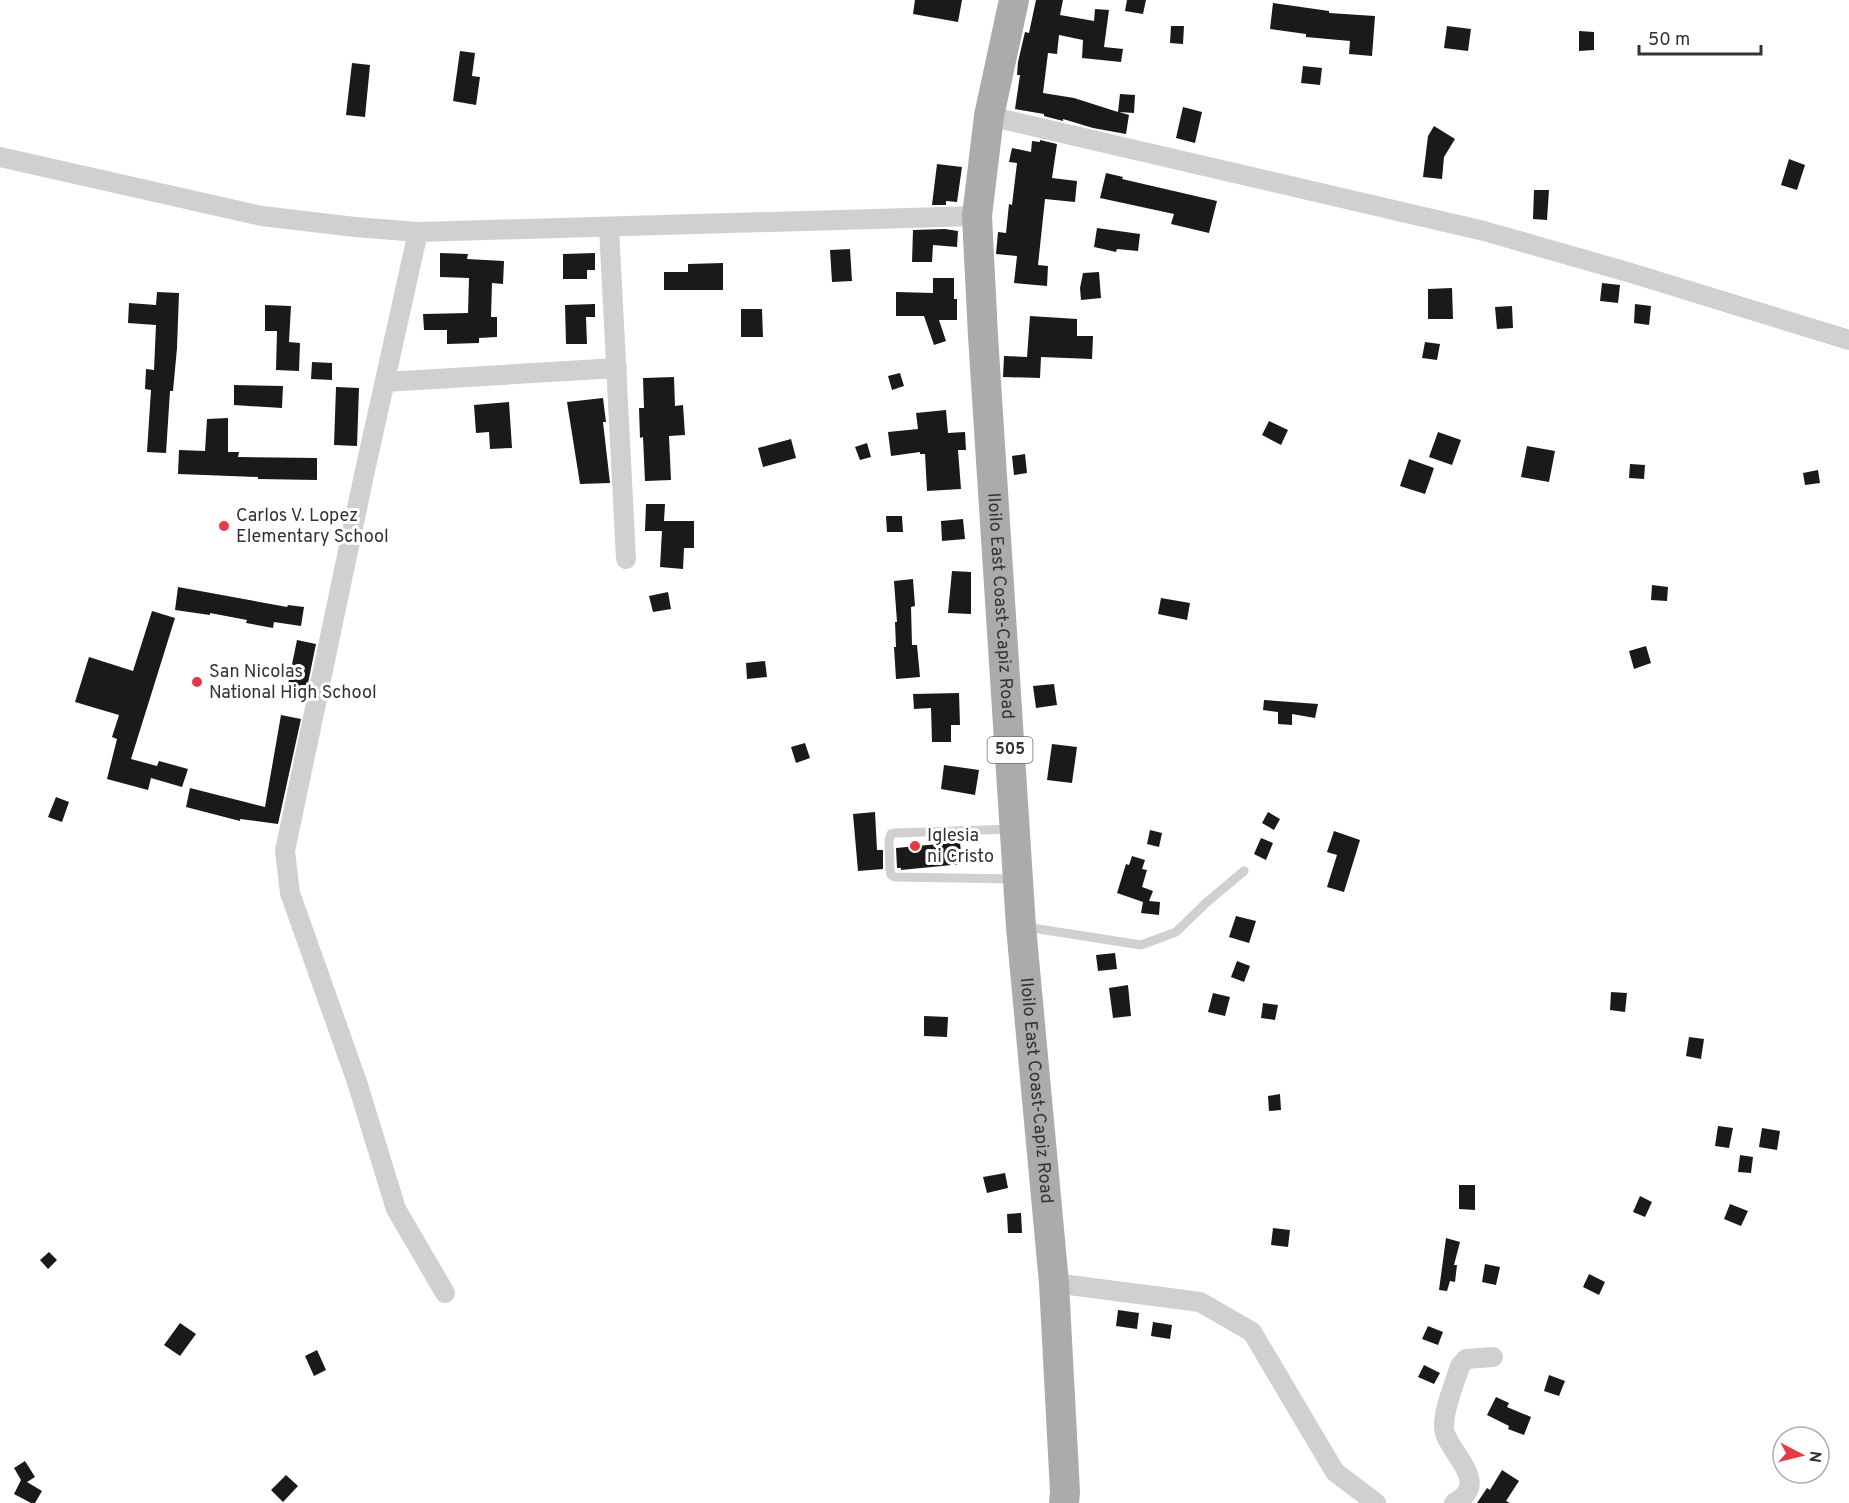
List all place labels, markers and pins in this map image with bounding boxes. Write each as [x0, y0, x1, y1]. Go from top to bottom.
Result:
place label: Carlos V. Lopez Elementary School [236, 505, 389, 549]
marker: Carlos V. Lopez Elementary School [217, 519, 231, 533]
place label: San Nicolas National High School [209, 661, 377, 705]
marker: San Nicolas National High School [190, 675, 204, 689]
place label: Iglesia ni Cristo [927, 825, 994, 869]
marker: Iglesia ni Cristo [908, 839, 922, 853]

